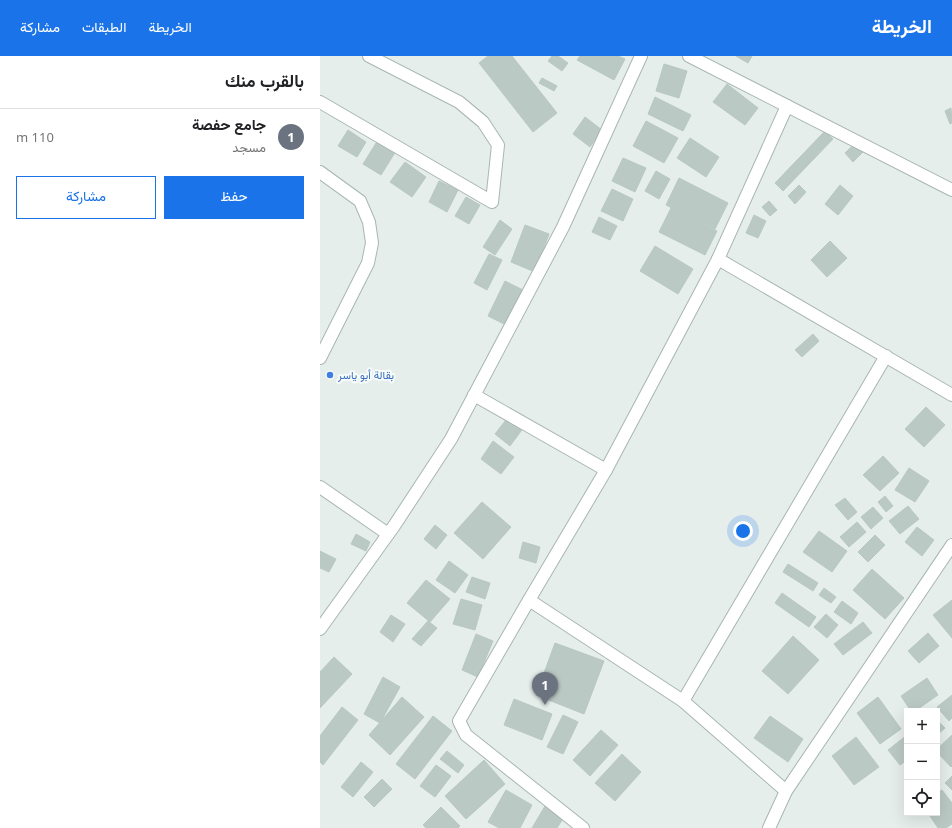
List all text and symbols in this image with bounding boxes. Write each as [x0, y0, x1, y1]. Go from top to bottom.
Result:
text: الخريطة [872, 13, 932, 39]
text: مشاركة [20, 17, 60, 36]
text: الطبقات [82, 17, 126, 36]
text: الخريطة [148, 17, 192, 36]
text: بالقرب منك [225, 69, 304, 92]
text: جامع حفصة [192, 114, 266, 134]
text: 110 m [16, 128, 54, 146]
text: 1 [287, 128, 295, 146]
text: مسجد [232, 138, 266, 156]
button: مشاركة [16, 176, 156, 219]
button: حفظ [164, 176, 304, 219]
place label: بقالة أبو ياسر [337, 367, 394, 382]
marker: بقالة أبو ياسر [325, 370, 335, 380]
your location [733, 521, 753, 541]
pin: 1 [532, 672, 558, 705]
map controls [904, 708, 940, 816]
button: + [904, 708, 940, 744]
button: − [904, 744, 940, 780]
button: locate [904, 780, 940, 816]

